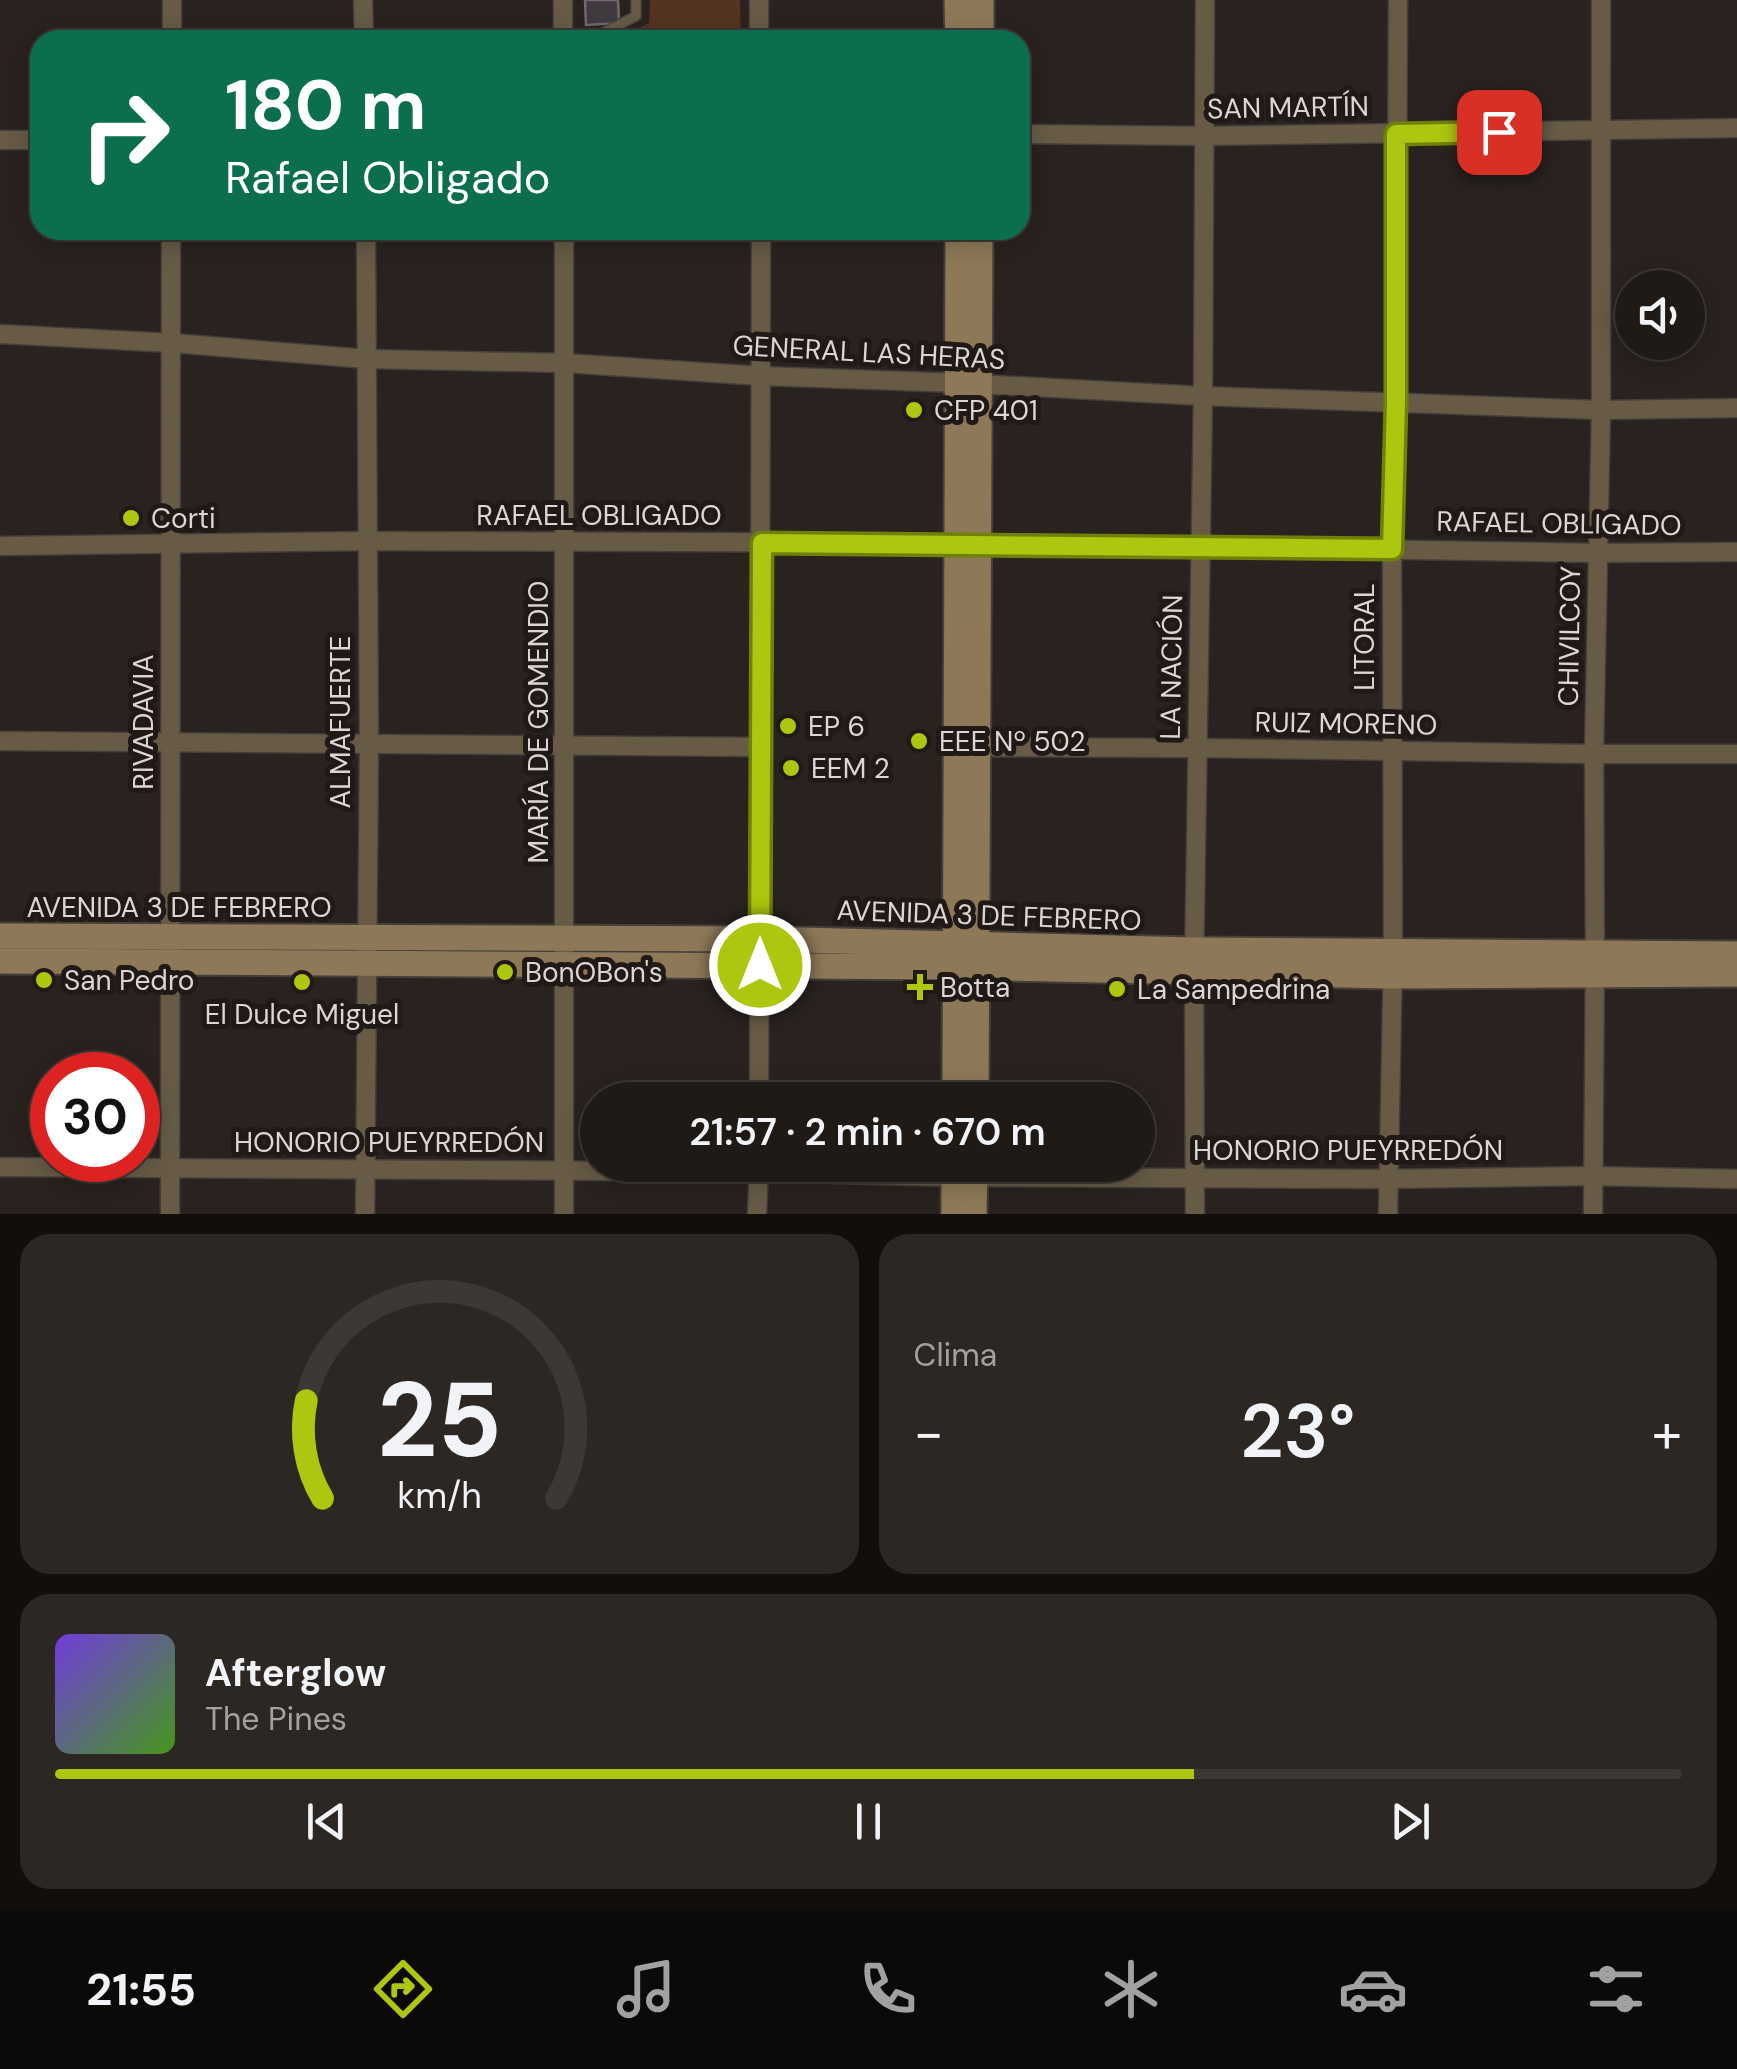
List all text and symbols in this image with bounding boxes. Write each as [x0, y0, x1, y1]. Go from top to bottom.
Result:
text: 180 m [225, 60, 426, 151]
icon: right [60, 70, 190, 200]
street label: SAN MARTÍN [1207, 88, 1369, 127]
pin [1457, 90, 1542, 175]
icon: arrive [1472, 105, 1527, 160]
text: Rafael Obligado [225, 148, 550, 207]
map controls [1615, 270, 1705, 360]
button: sound [1615, 270, 1705, 360]
street label: GENERAL LAS HERAS [732, 327, 1006, 378]
place label: CFP 401 [934, 392, 1038, 429]
marker: CFP 401 [903, 399, 925, 421]
street label: RAFAEL OBLIGADO [476, 497, 722, 534]
place label: Corti [151, 500, 216, 537]
street label: RAFAEL OBLIGADO [1436, 503, 1682, 544]
marker: Corti [120, 507, 142, 529]
street label: CHIVILCOY [1550, 565, 1589, 707]
street label: MARÍA DE GOMENDIO [520, 581, 557, 864]
street label: LITORAL [1346, 583, 1383, 691]
street label: LA NACIÓN [1152, 594, 1191, 740]
street label: ALMAFUERTE [322, 636, 359, 808]
street label: RIVADAVIA [125, 654, 162, 790]
street label: RUIZ MORENO [1254, 703, 1438, 744]
place label: EP 6 [808, 708, 865, 745]
marker: EP 6 [777, 715, 799, 737]
place label: EEE Nº 502 [939, 723, 1086, 760]
marker: EEE Nº 502 [908, 730, 930, 752]
place label: EEM 2 [811, 750, 890, 787]
marker: EEM 2 [780, 757, 802, 779]
street label: AVENIDA 3 DE FEBRERO [26, 889, 332, 926]
street label: AVENIDA 3 DE FEBRERO [836, 892, 1142, 939]
position arrow [708, 913, 812, 1017]
place label: BonOBon's [525, 954, 663, 991]
marker: BonOBon's [494, 961, 516, 983]
place label: San Pedro [64, 962, 194, 999]
marker: San Pedro [33, 969, 55, 991]
place label: Botta [940, 969, 1010, 1006]
marker: El Dulce Miguel [291, 971, 313, 993]
place label: La Sampedrina [1137, 971, 1330, 1008]
marker: Botta [909, 976, 931, 998]
marker: La Sampedrina [1106, 978, 1128, 1000]
place label: El Dulce Miguel [205, 996, 399, 1033]
speed limit sign: 30 [30, 1052, 160, 1182]
text: 21:57 · 2 min · 670 m [689, 1107, 1046, 1157]
street label: HONORIO PUEYRREDÓN [234, 1124, 544, 1161]
street label: HONORIO PUEYRREDÓN [1193, 1132, 1503, 1169]
text: Clima [914, 1334, 997, 1376]
text: 25 [377, 1353, 502, 1488]
text: 23° [1240, 1383, 1355, 1480]
text: − [914, 1397, 944, 1469]
text: + [1652, 1397, 1682, 1469]
text: km/h [397, 1473, 481, 1519]
text: Afterglow [205, 1648, 386, 1698]
text: The Pines [205, 1698, 347, 1740]
icon: previous [299, 1794, 354, 1849]
icon: pause [841, 1794, 896, 1849]
icon: next [1383, 1794, 1438, 1849]
icon: directions [368, 1954, 438, 2024]
icon: music [611, 1954, 681, 2024]
icon: phone [853, 1954, 923, 2024]
icon: climate [1096, 1954, 1166, 2024]
icon: car [1338, 1954, 1408, 2024]
icon: filters [1581, 1954, 1651, 2024]
text: 21:55 [86, 1960, 196, 2019]

